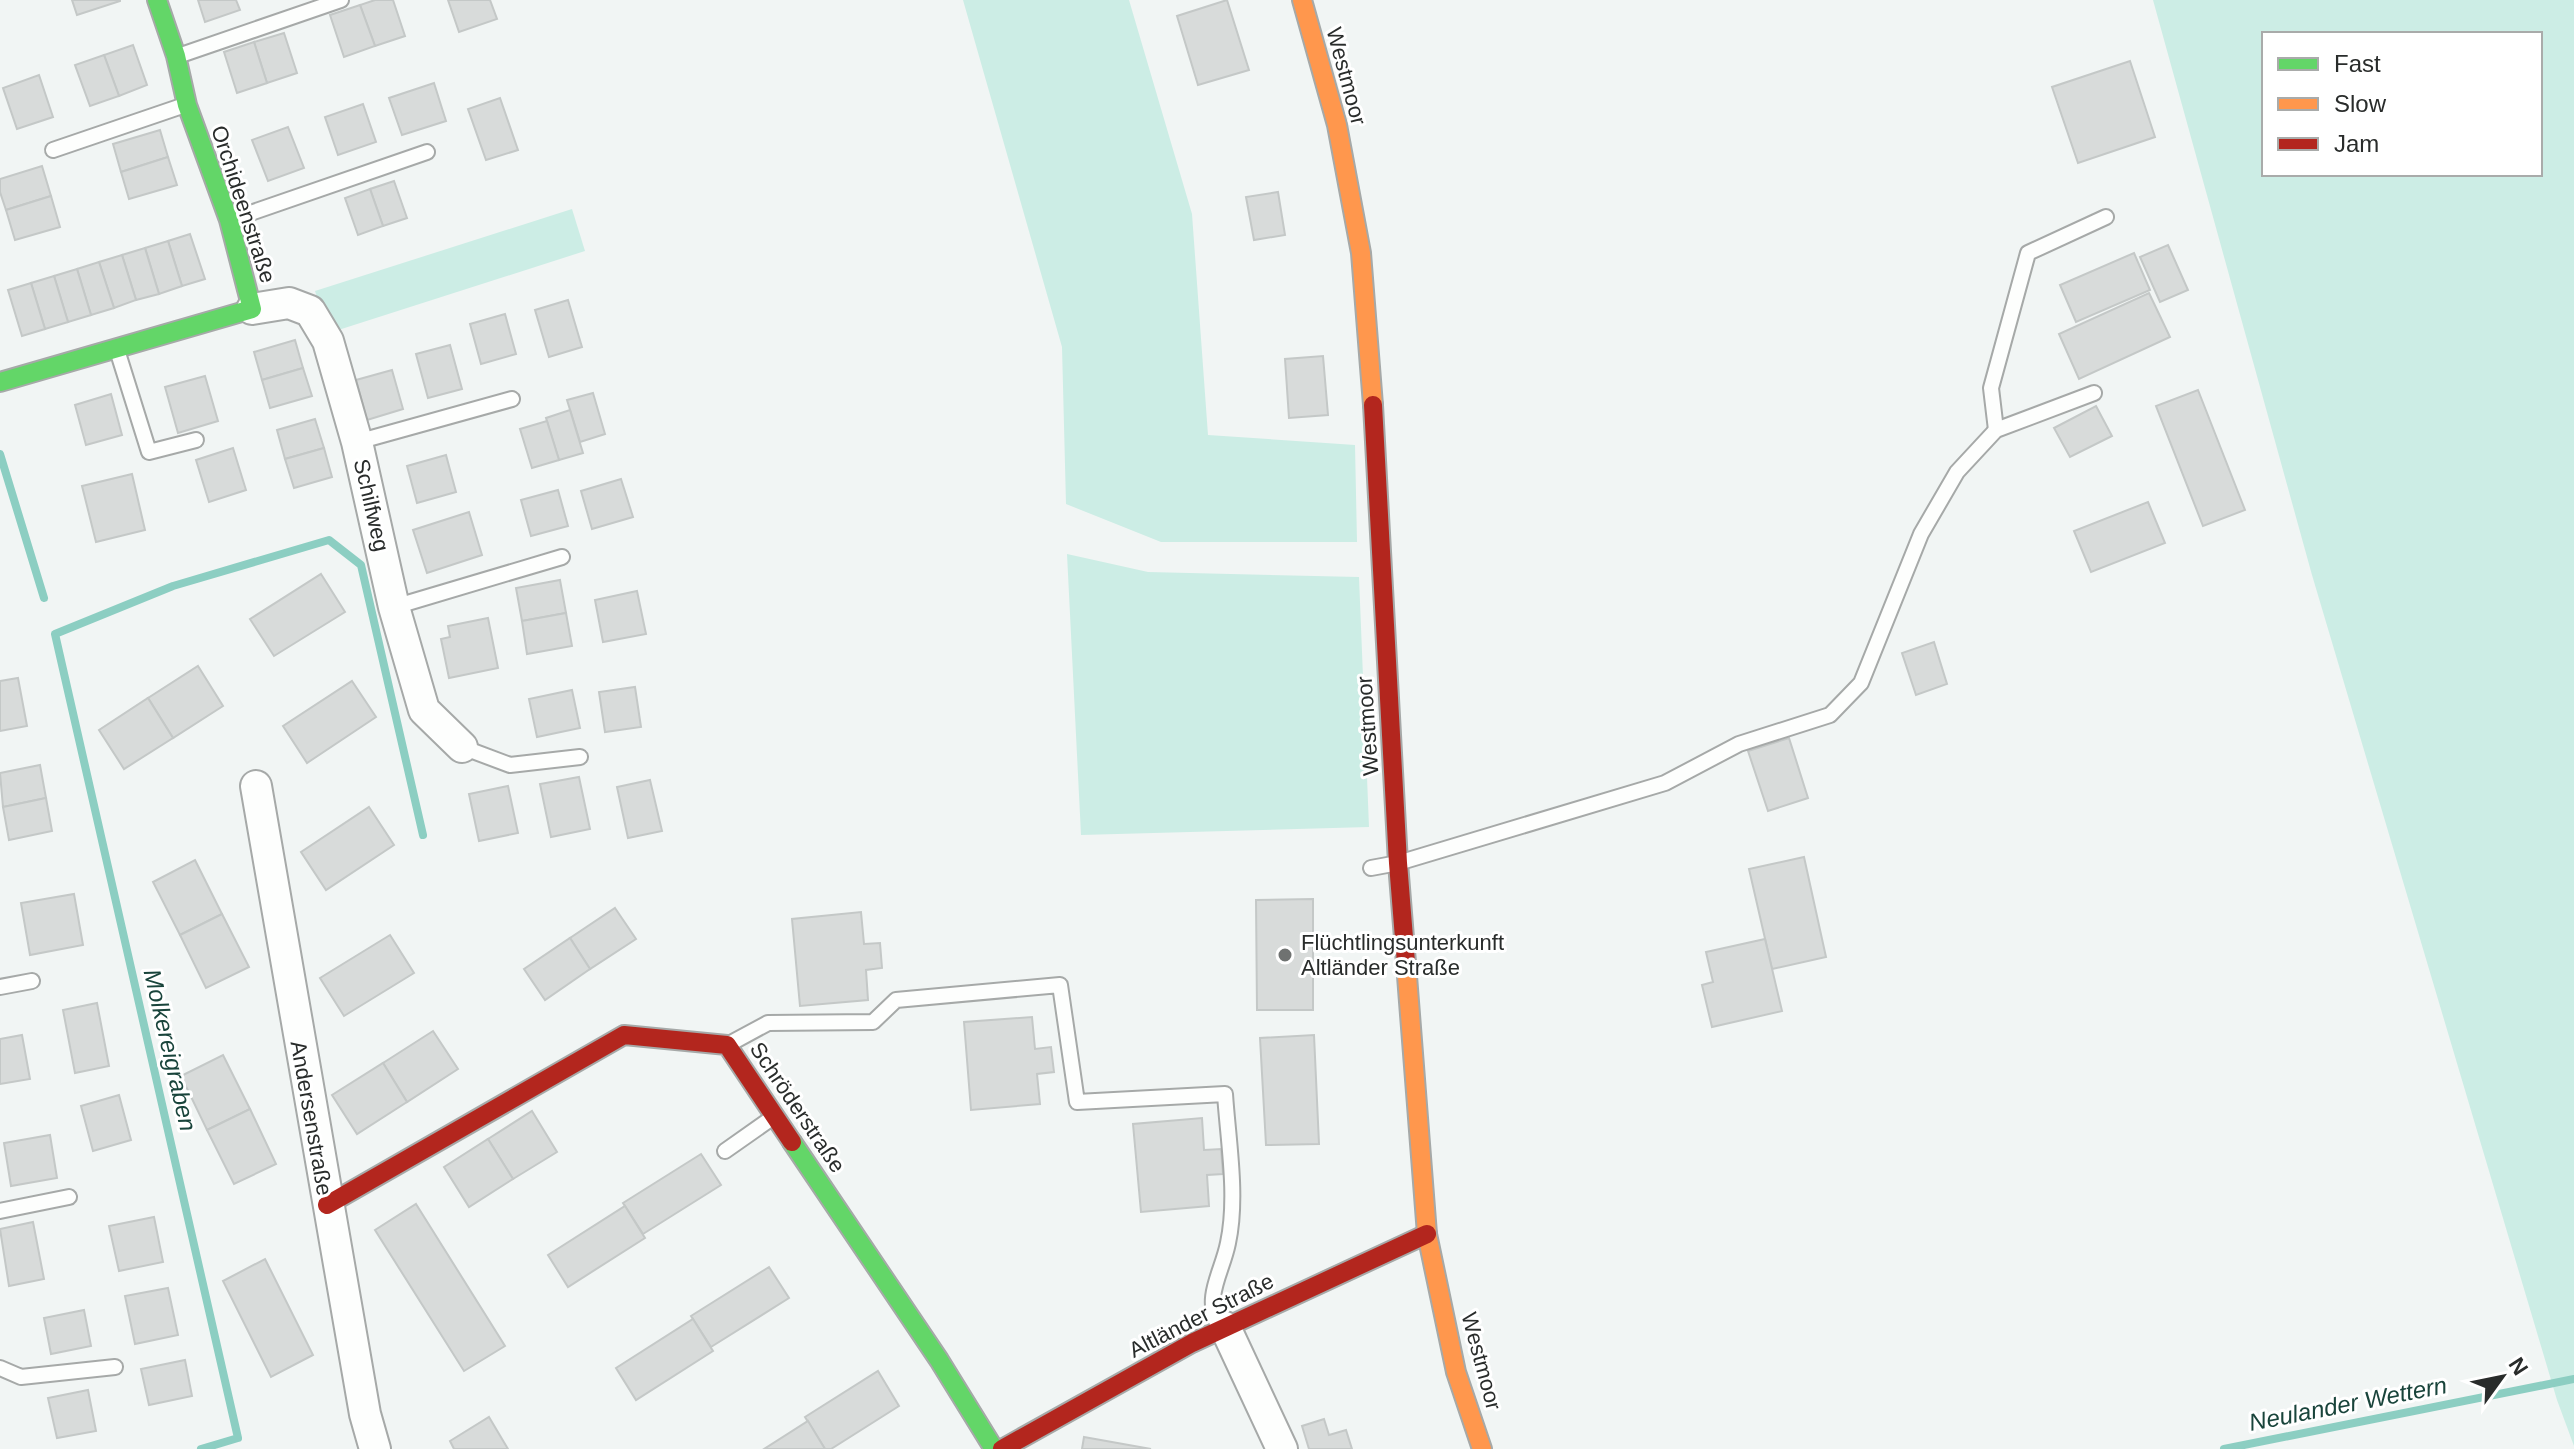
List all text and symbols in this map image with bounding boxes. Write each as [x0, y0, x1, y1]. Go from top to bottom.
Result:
street label: Westmoor [1322, 25, 1372, 128]
legend [2262, 32, 2542, 176]
text: Fast [2334, 50, 2381, 77]
text: Slow [2334, 90, 2387, 117]
street label: Orchideenstraße [206, 122, 281, 286]
text: Jam [2334, 130, 2379, 157]
street label: Schilfweg [349, 456, 394, 554]
street label: Westmoor [1352, 675, 1383, 777]
place label: Flüchtlingsunterkunft Altländer Straße [1301, 930, 1504, 980]
marker: Flüchtlingsunterkunft Altländer Straße [1276, 946, 1294, 964]
water label: Molkereigraben [139, 966, 202, 1134]
street label: Schröderstraße [745, 1037, 850, 1177]
street label: Andersenstraße [286, 1039, 337, 1197]
street label: Altländer Straße [1125, 1268, 1278, 1363]
street label: Westmoor [1457, 1310, 1507, 1413]
north arrow [2462, 1337, 2542, 1417]
text: N [2504, 1353, 2533, 1380]
water label: Neulander Wettern [2247, 1371, 2449, 1436]

